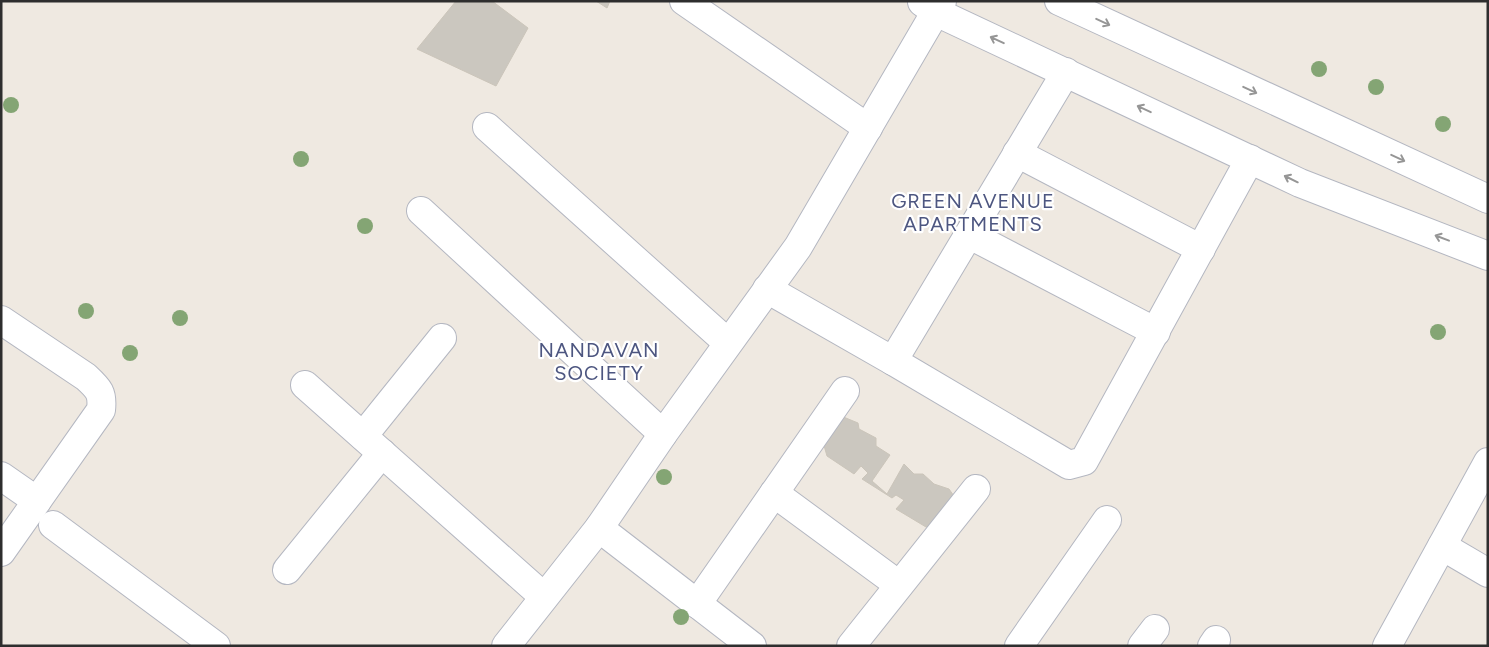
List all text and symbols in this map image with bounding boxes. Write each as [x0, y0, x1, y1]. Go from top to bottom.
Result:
one-way arrow [1095, 17, 1110, 27]
one-way arrow [990, 35, 1005, 45]
one-way arrow [1243, 85, 1258, 95]
one-way arrow [1137, 104, 1152, 114]
one-way arrow [1390, 154, 1405, 163]
one-way arrow [1284, 173, 1299, 183]
district label: GREEN AVENUE APARTMENTS [891, 189, 1055, 236]
one-way arrow [1435, 233, 1450, 242]
district label: NANDAVAN SOCIETY [539, 338, 659, 385]

